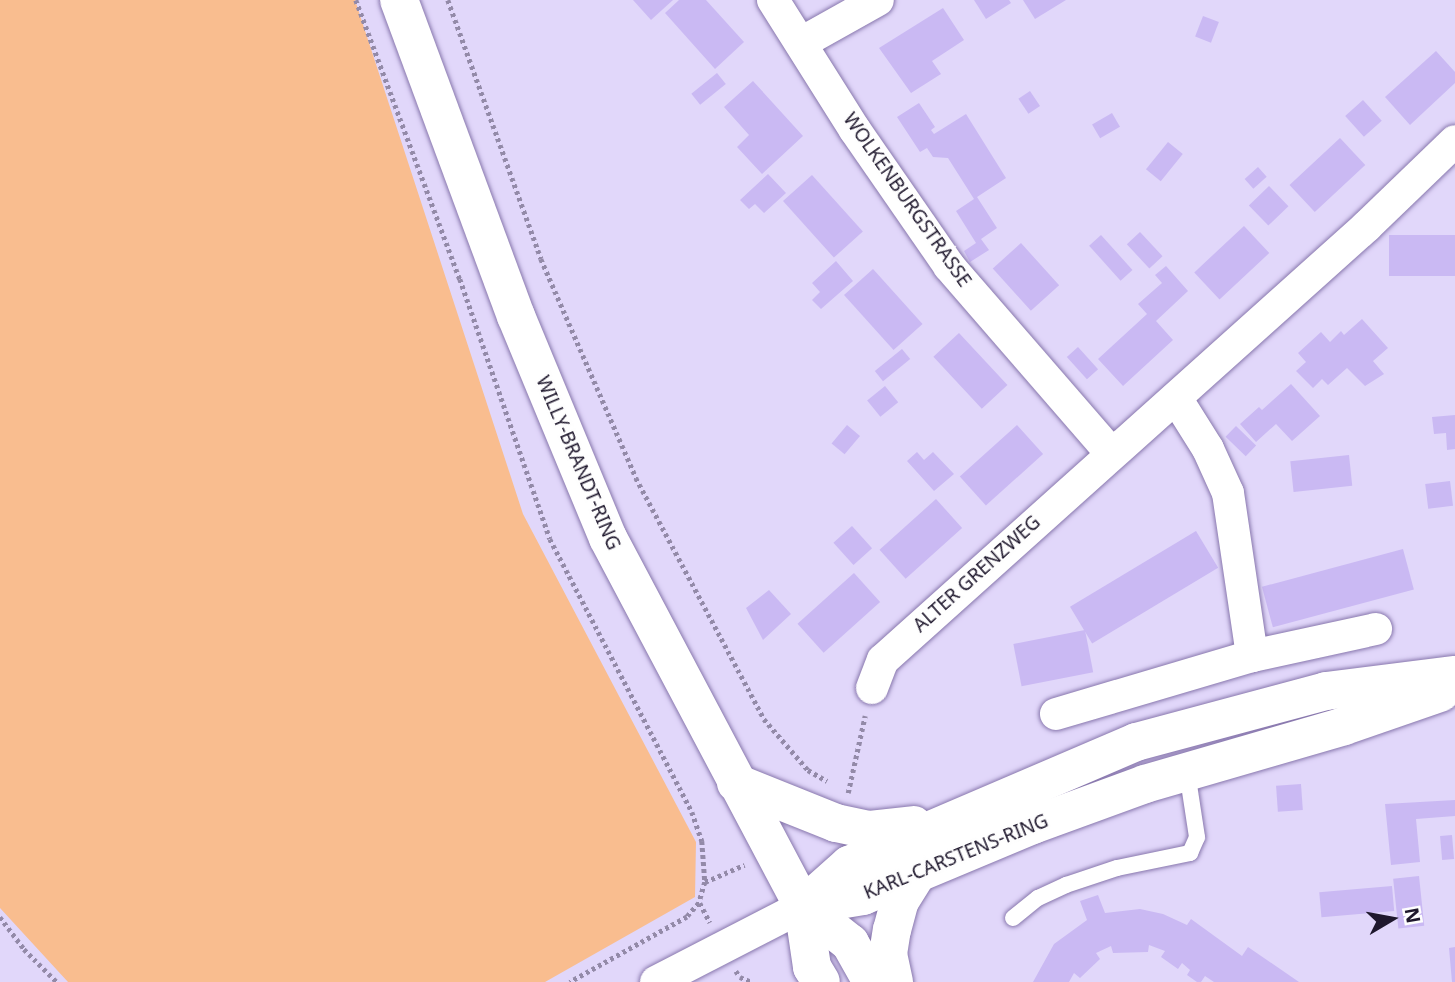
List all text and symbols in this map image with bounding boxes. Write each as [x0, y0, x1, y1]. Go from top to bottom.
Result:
street label: WOLKENBURGSTRASSE [838, 109, 976, 291]
street label: WILLY-BRANDT-RING [531, 373, 625, 553]
street label: ALTER GRENZWEG [909, 511, 1045, 637]
street label: KARL-CARSTENS-RING [860, 810, 1052, 904]
north arrow [1357, 884, 1427, 954]
text: N [1399, 905, 1427, 925]

